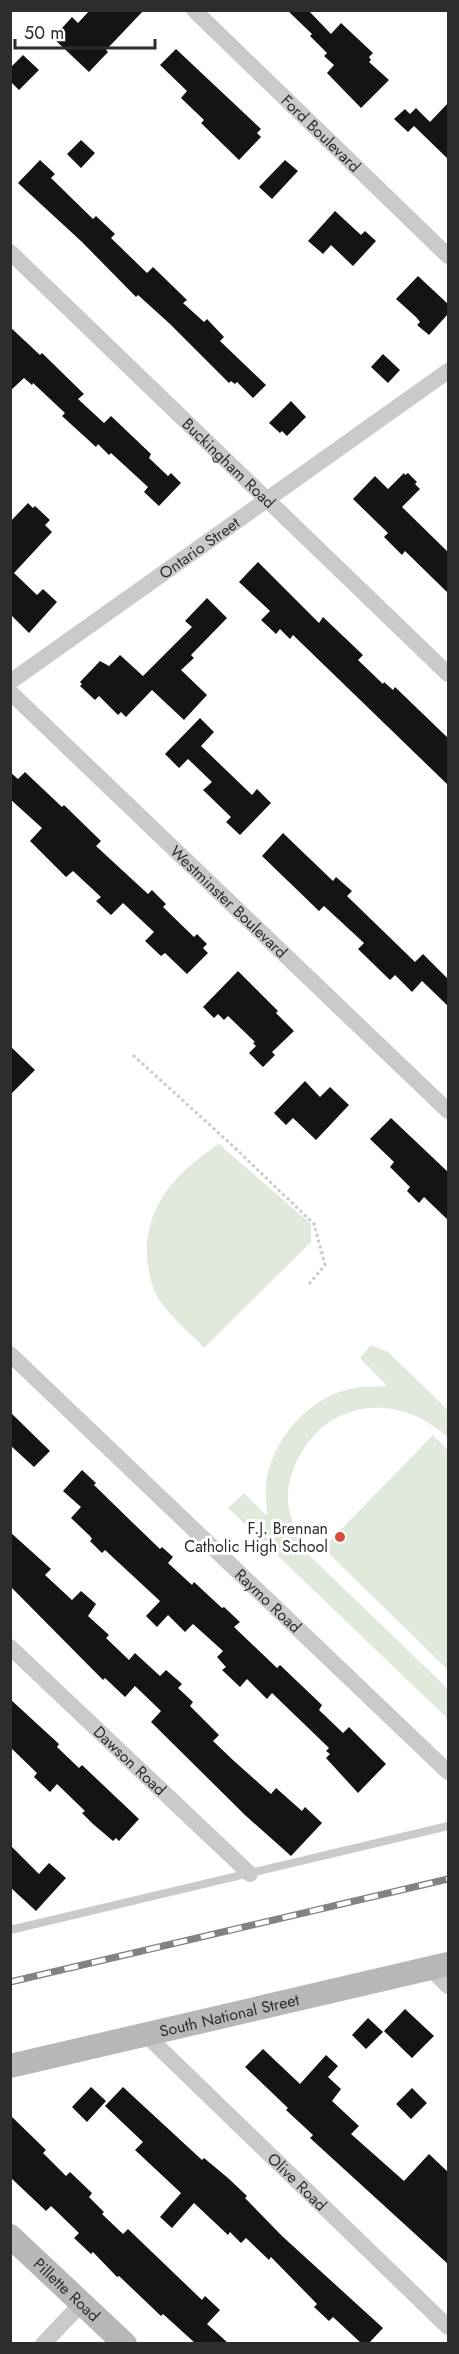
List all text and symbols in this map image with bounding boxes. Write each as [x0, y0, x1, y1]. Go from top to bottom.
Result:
scale bar [15, 12, 154, 50]
text: 50 m [24, 20, 64, 46]
street label: Ford Boulevard [276, 89, 366, 178]
street label: Buckingham Road [177, 413, 280, 514]
street label: Ontario Street [154, 511, 245, 585]
street label: Westminster Boulevard [165, 840, 292, 963]
place label: F.J. Brennan Catholic High School [184, 1517, 328, 1558]
marker: F.J. Brennan Catholic High School [333, 1530, 347, 1544]
street label: Raymo Road [230, 1563, 306, 1638]
street label: Dawson Road [88, 1721, 171, 1801]
street label: South National Street [157, 1988, 302, 2043]
street label: Olive Road [262, 2147, 332, 2216]
street label: Pillette Road [28, 2253, 105, 2327]

